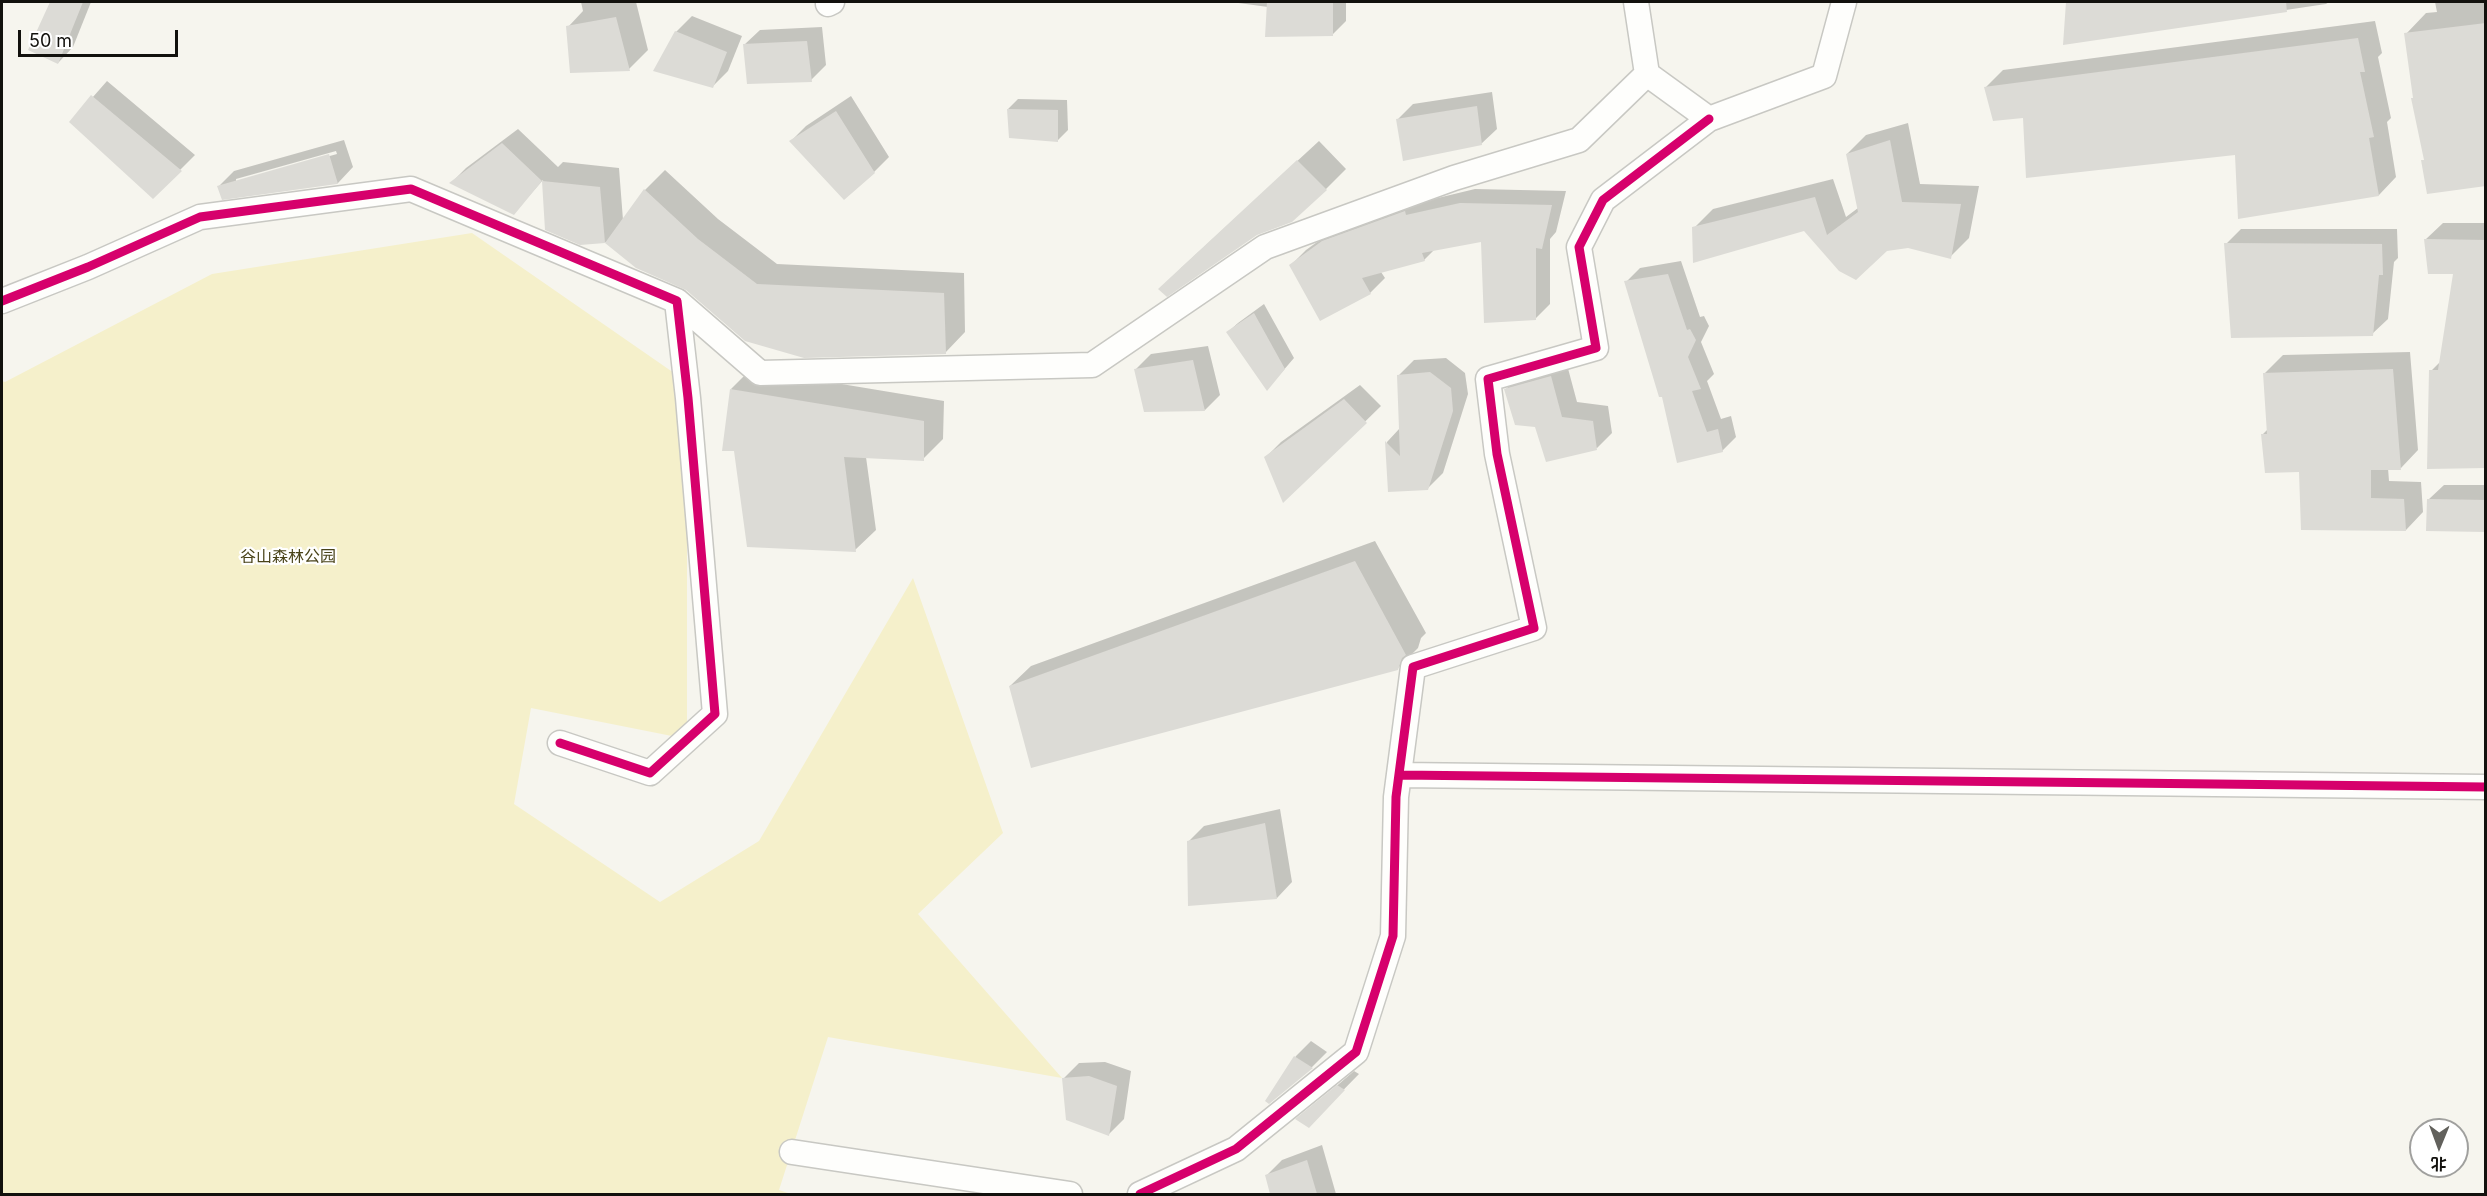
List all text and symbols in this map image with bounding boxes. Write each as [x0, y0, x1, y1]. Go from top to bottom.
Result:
scale bar [21, 18, 182, 56]
text: 50 m [29, 30, 72, 51]
park label: 谷山森林公园 [240, 547, 336, 567]
north arrow [2409, 1118, 2469, 1178]
text: 北 [2431, 1154, 2447, 1174]

